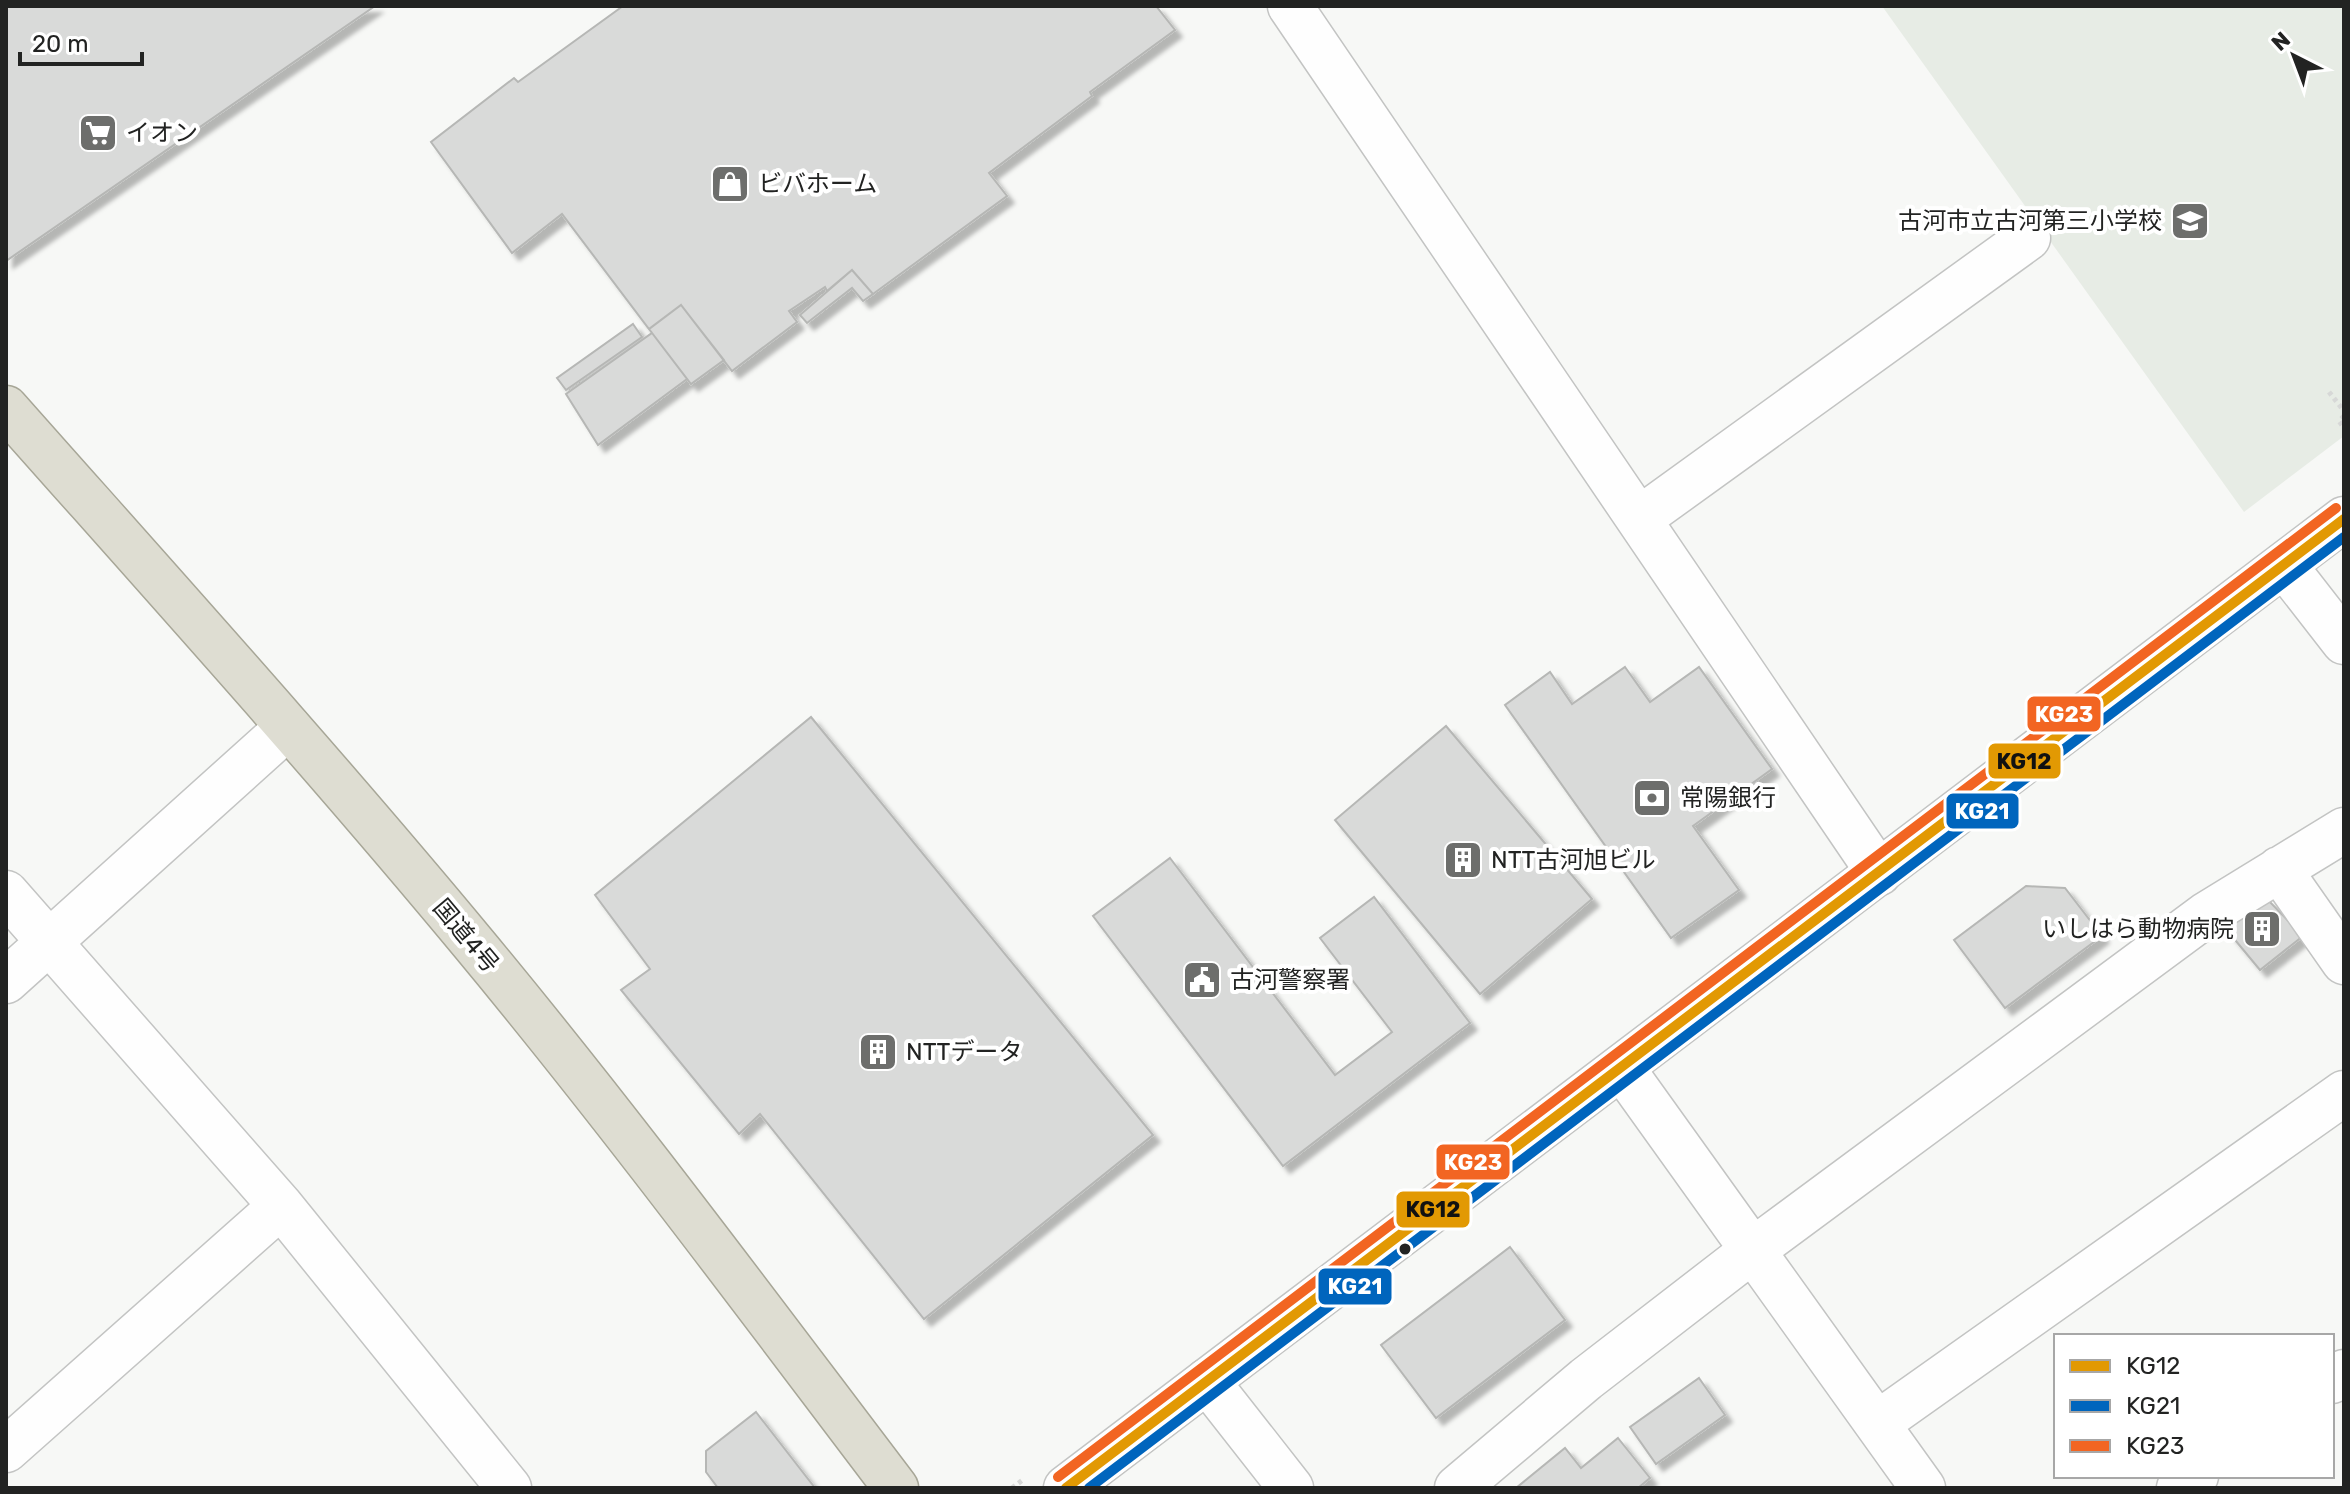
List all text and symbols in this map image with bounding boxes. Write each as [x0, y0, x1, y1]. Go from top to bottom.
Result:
scale bar [20, 16, 142, 66]
north arrow [2254, 16, 2334, 96]
text: N [2266, 26, 2296, 57]
text: 20 m [32, 30, 89, 58]
supermarket icon: イオン [77, 112, 119, 154]
place label: イオン [126, 119, 198, 147]
shop icon: ビバホーム [709, 163, 751, 205]
place label: ビバホーム [758, 170, 877, 198]
school or university icon: 古河市立古河第三小学校 [2169, 200, 2211, 242]
place label: 古河市立古河第三小学校 [1898, 207, 2162, 235]
line badge: KG23 [2026, 695, 2102, 733]
text: KG23 [2035, 701, 2093, 728]
line badge: KG12 [1987, 742, 2062, 780]
text: KG12 [1997, 748, 2051, 775]
bank icon: 常陽銀行 [1631, 777, 1673, 819]
place label: 常陽銀行 [1680, 784, 1776, 812]
line badge: KG21 [1945, 792, 2020, 830]
text: KG21 [1955, 798, 2009, 825]
building icon: NTT古河旭ビル [1442, 839, 1484, 881]
place label: NTT古河旭ビル [1491, 846, 1655, 874]
street label: 国道4号 [427, 894, 505, 978]
building icon: いしはら動物病院 [2241, 908, 2283, 950]
place label: いしはら動物病院 [2042, 915, 2234, 943]
public building icon: 古河警察署 [1181, 959, 1223, 1001]
place label: 古河警察署 [1230, 966, 1350, 994]
building icon: NTTデータ [857, 1031, 899, 1073]
place label: NTTデータ [906, 1038, 1022, 1066]
line badge: KG23 [1435, 1143, 1511, 1181]
text: KG23 [1444, 1149, 1502, 1176]
line badge: KG12 [1395, 1190, 1471, 1229]
text: KG12 [1406, 1196, 1460, 1223]
unlabelled marker [1397, 1241, 1413, 1257]
line badge: KG21 [1317, 1267, 1393, 1306]
text: KG21 [1328, 1273, 1382, 1300]
legend [2054, 1334, 2334, 1478]
text: KG12 [2126, 1352, 2180, 1380]
text: KG21 [2126, 1392, 2180, 1420]
text: KG23 [2126, 1432, 2184, 1460]

